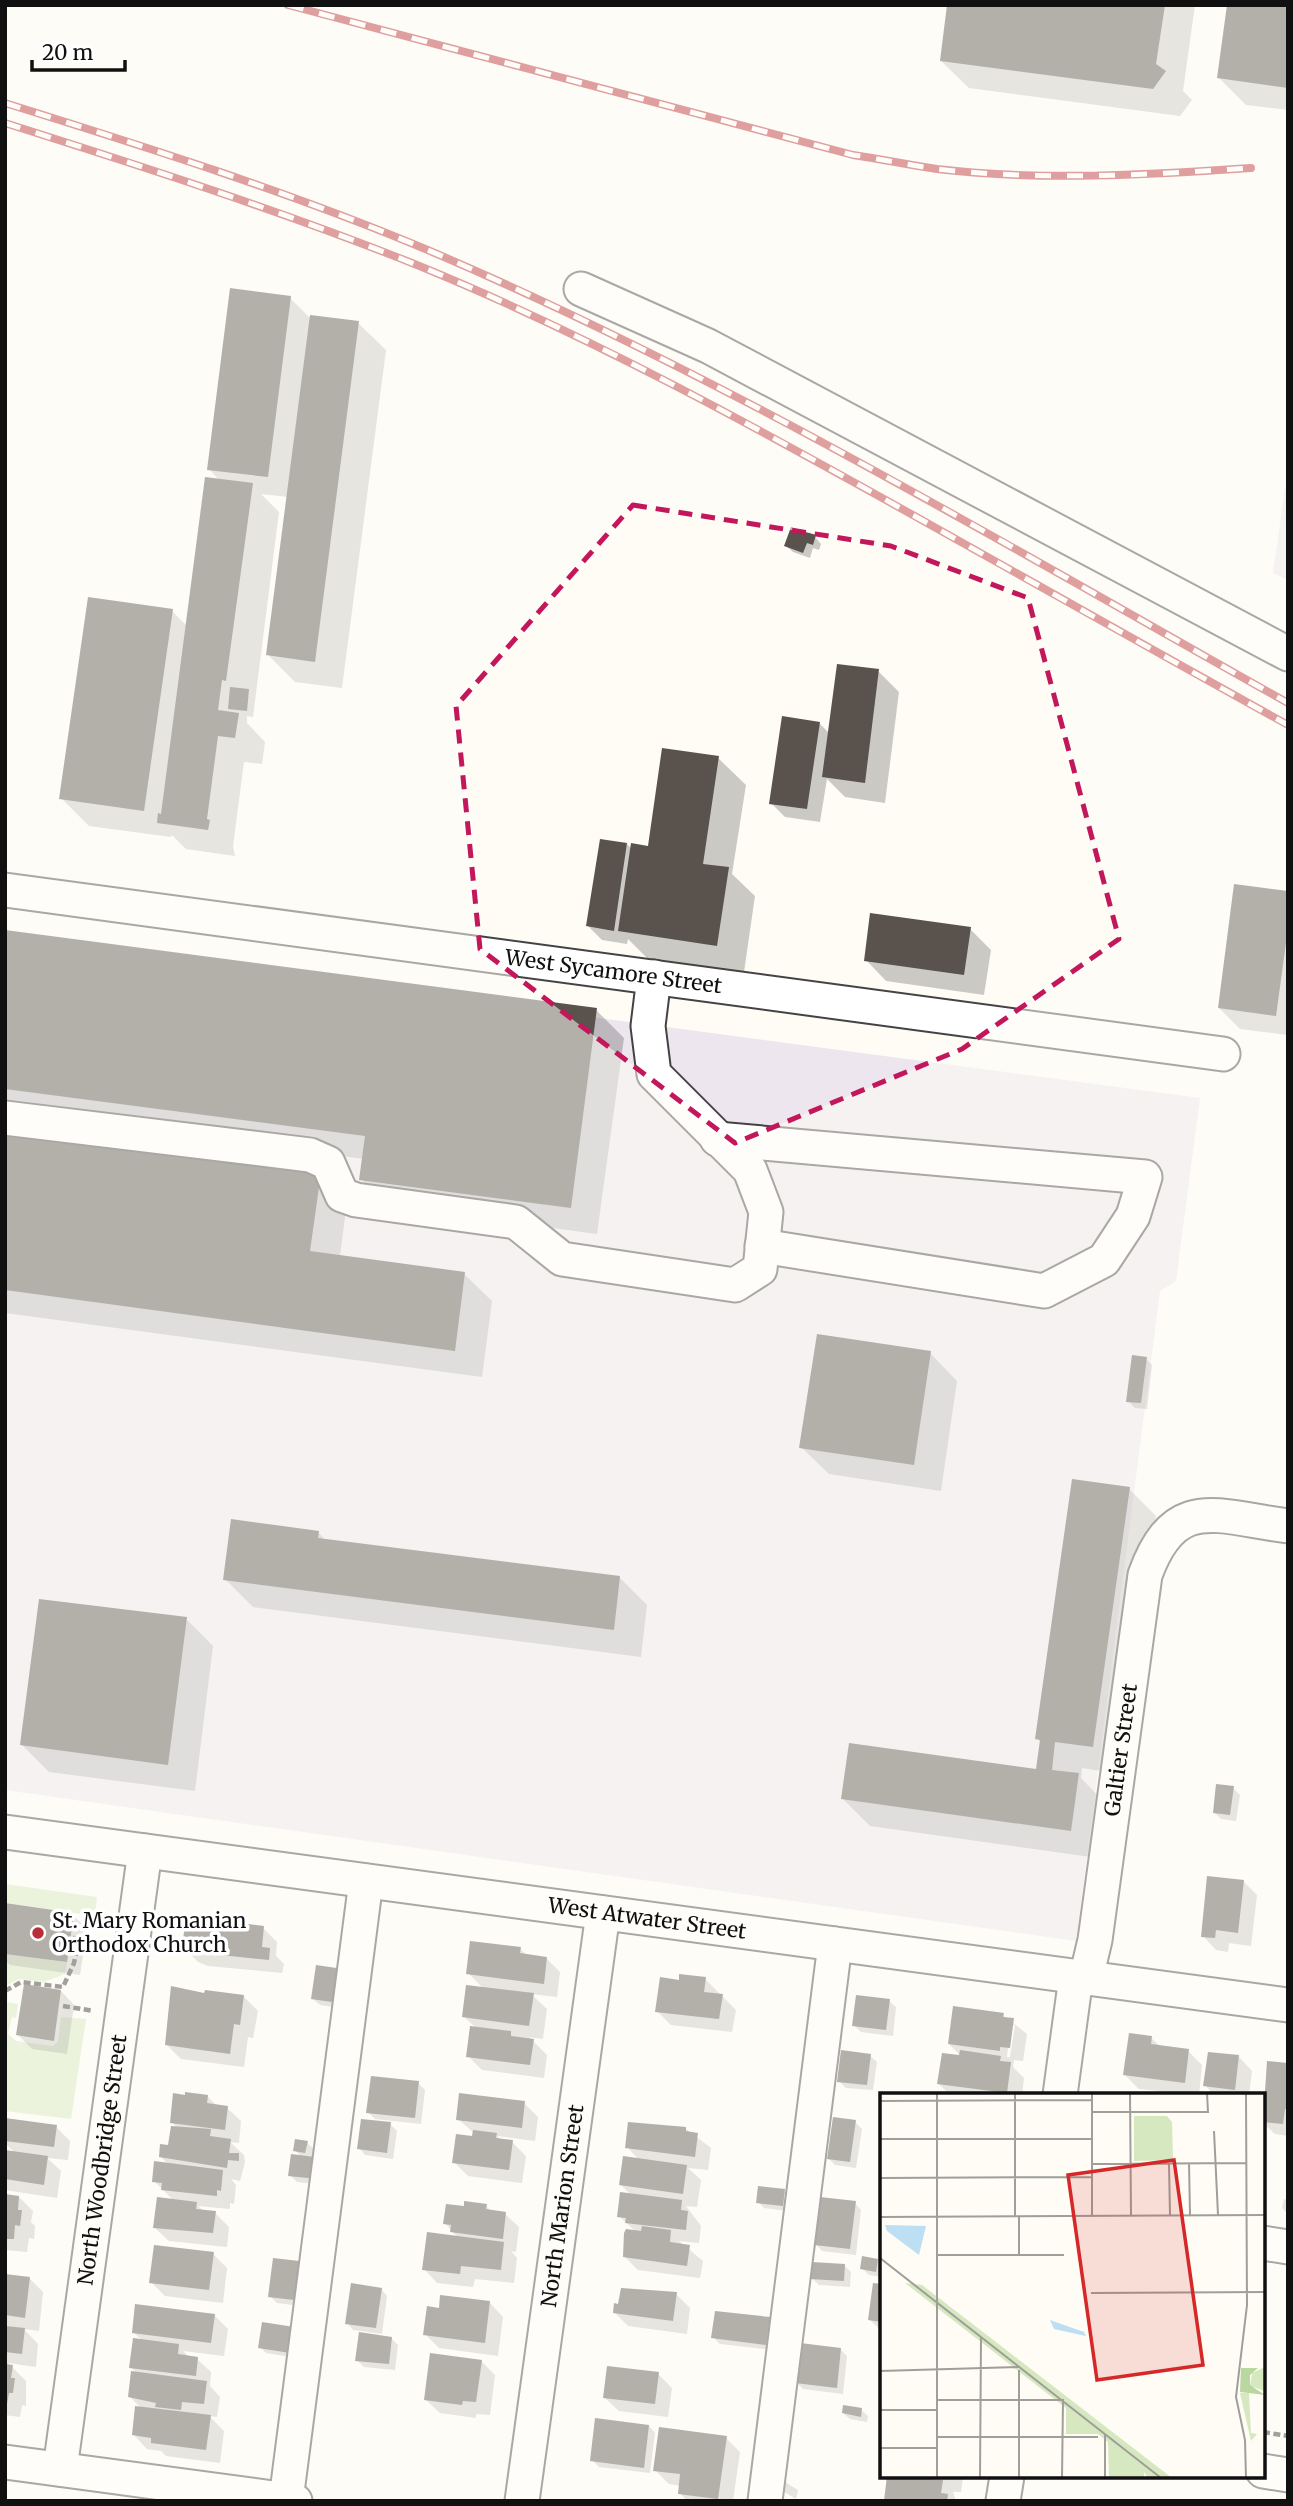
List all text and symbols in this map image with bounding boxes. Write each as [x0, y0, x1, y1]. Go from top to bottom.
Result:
scale bar [32, 28, 124, 72]
text: 20 m [42, 39, 94, 66]
street label: West Sycamore Street [503, 943, 724, 999]
street label: Galtier Street [1098, 1682, 1143, 1818]
street label: West Atwater Street [546, 1891, 748, 1945]
place label: St. Mary Romanian Orthodox Church [52, 1907, 246, 1958]
marker: St. Mary Romanian Orthodox Church [30, 1925, 46, 1941]
street label: North Woodbridge Street [71, 2033, 133, 2287]
inset map [880, 2093, 1265, 2478]
street label: North Marion Street [535, 2103, 589, 2309]

